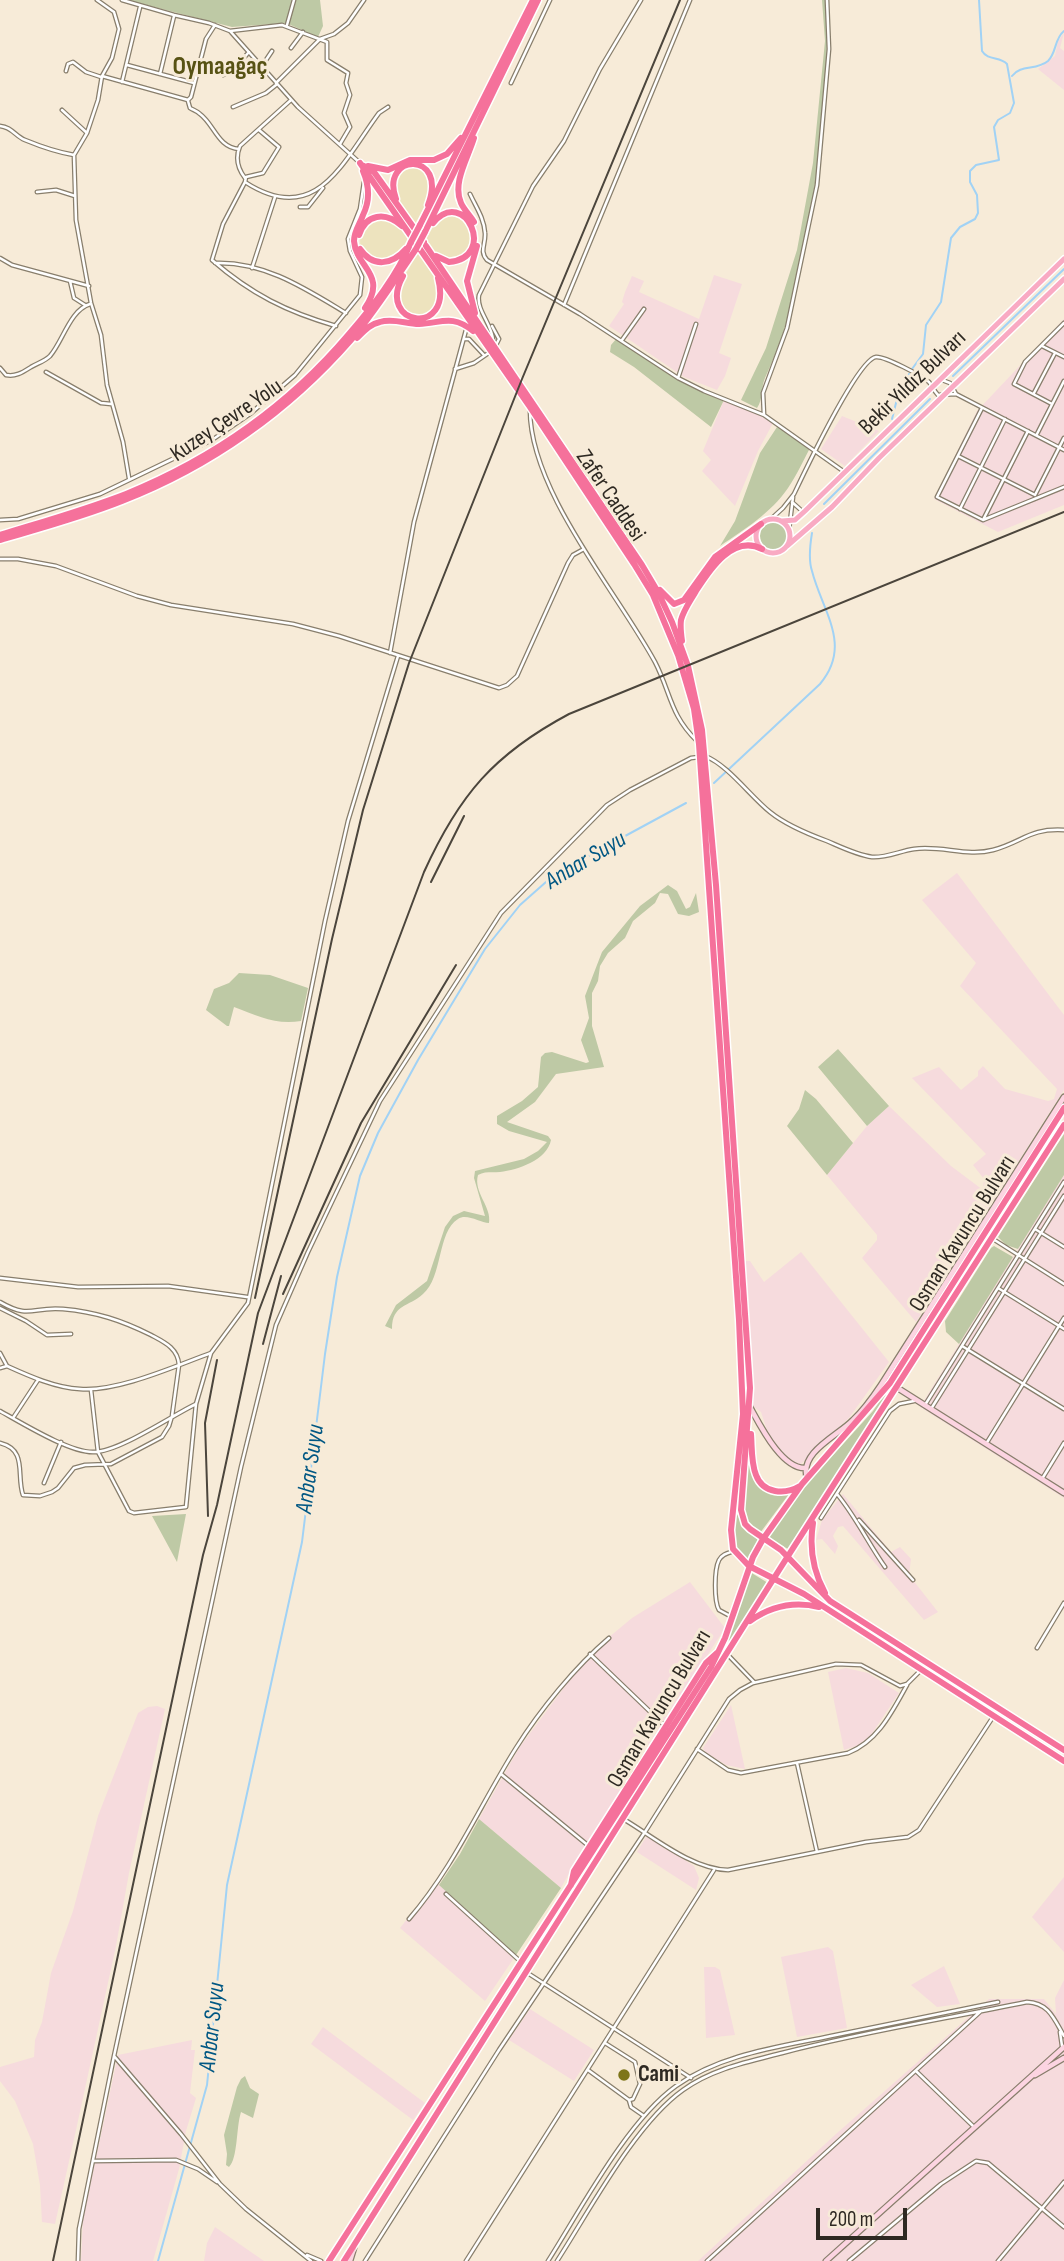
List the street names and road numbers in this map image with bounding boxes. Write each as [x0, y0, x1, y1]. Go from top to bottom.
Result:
street label: Bekir Yıldız Bulvarı [854, 325, 972, 441]
street label: Kuzey Çevre Yolu [166, 373, 288, 469]
street label: Zafer Caddesi [569, 445, 651, 547]
street label: Osman Kavuncu Bulvarı [904, 1151, 1022, 1317]
street label: Osman Kavuncu Bulvarı [602, 1625, 718, 1793]

